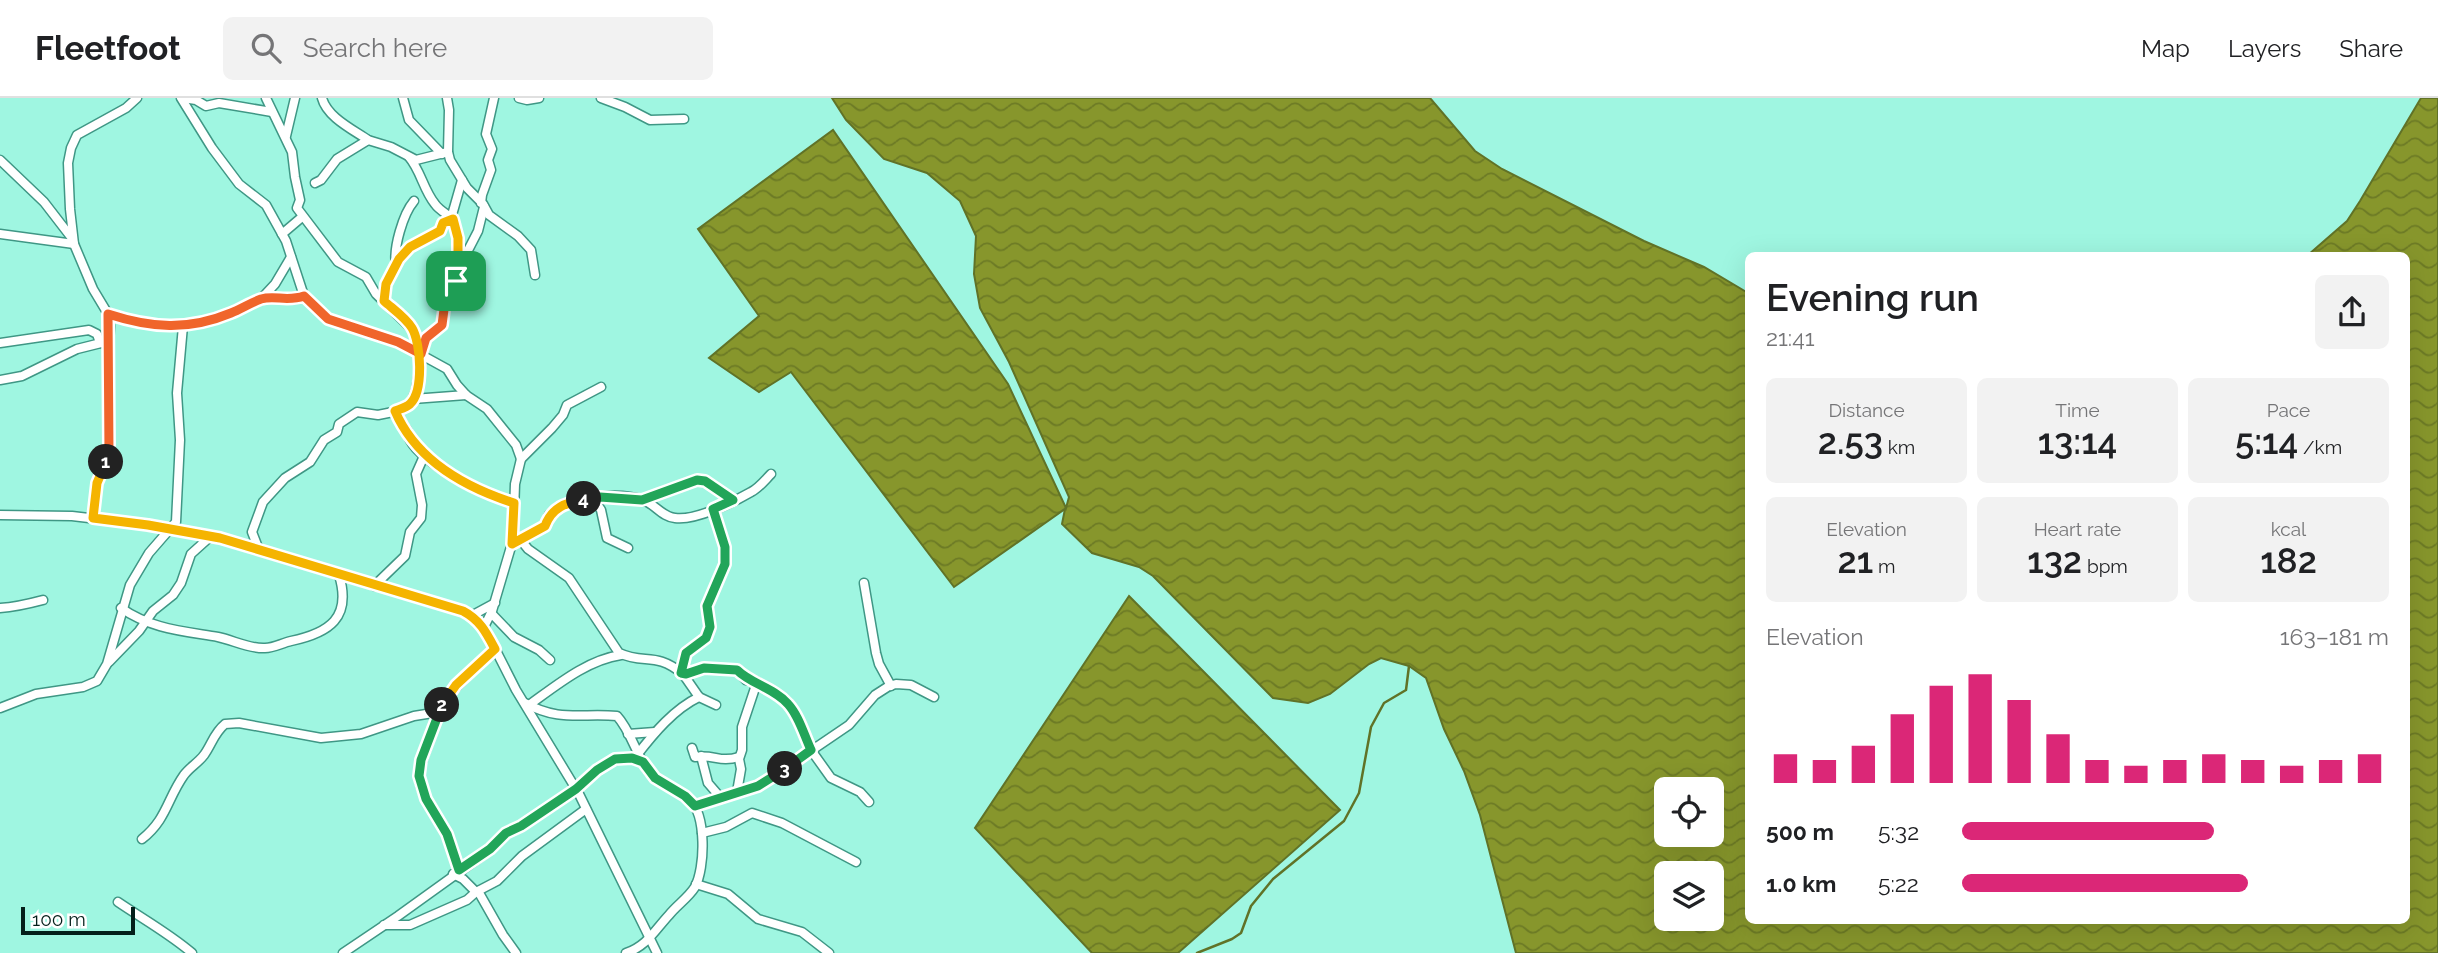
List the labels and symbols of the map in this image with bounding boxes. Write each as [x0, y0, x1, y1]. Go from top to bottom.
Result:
pin [426, 251, 486, 311]
pin: 1 [88, 444, 124, 480]
pin: 4 [566, 482, 602, 516]
pin: 2 [424, 688, 460, 722]
pin: 3 [768, 752, 802, 786]
scale bar [21, 904, 135, 936]

